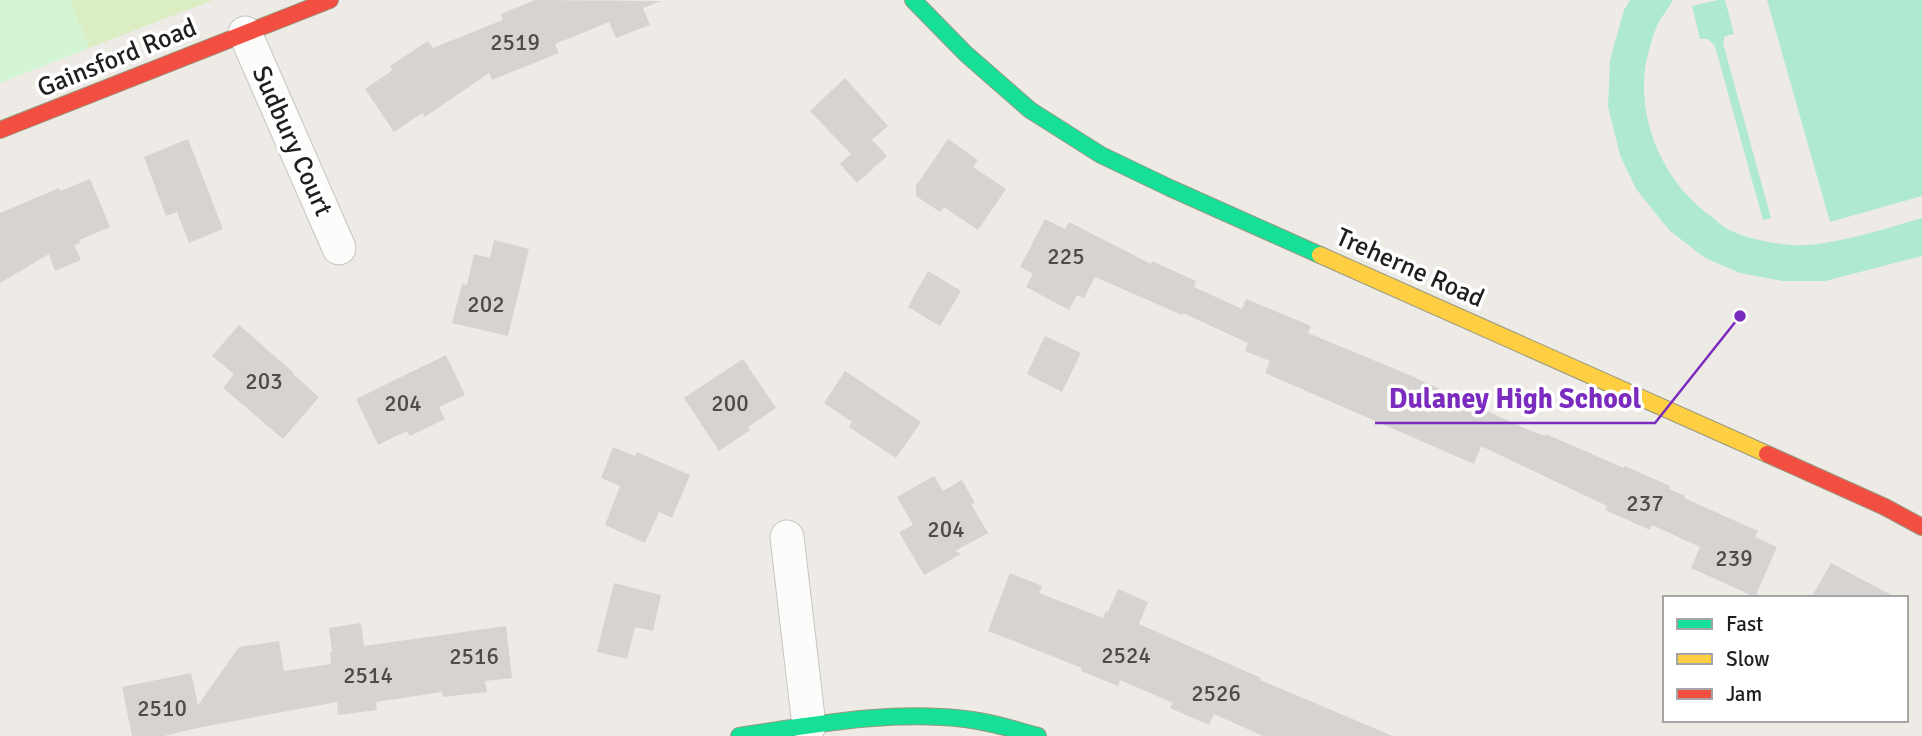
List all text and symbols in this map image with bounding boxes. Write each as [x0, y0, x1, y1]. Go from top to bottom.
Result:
street label: Gainsford Road [33, 12, 201, 104]
house number: 2519 [490, 28, 540, 57]
street label: Sudbury Court [245, 61, 339, 221]
street label: Treherne Road [1331, 221, 1489, 315]
house number: 225 [1047, 242, 1085, 271]
house number: 202 [467, 290, 505, 319]
house number: 203 [245, 367, 283, 396]
callout: Dulaney High School [1375, 374, 1655, 423]
text: Dulaney High School [1389, 382, 1641, 416]
house number: 204 [384, 389, 422, 418]
house number: 200 [711, 389, 749, 418]
house number: 237 [1626, 489, 1664, 518]
house number: 204 [927, 515, 965, 544]
house number: 239 [1715, 544, 1753, 573]
legend [1663, 596, 1908, 722]
text: Fast [1726, 611, 1763, 637]
house number: 2524 [1101, 641, 1151, 670]
house number: 2516 [449, 642, 499, 671]
text: Slow [1726, 646, 1770, 672]
house number: 2514 [343, 661, 393, 690]
house number: 2526 [1191, 679, 1241, 708]
text: Jam [1726, 681, 1762, 707]
house number: 2510 [137, 694, 187, 723]

